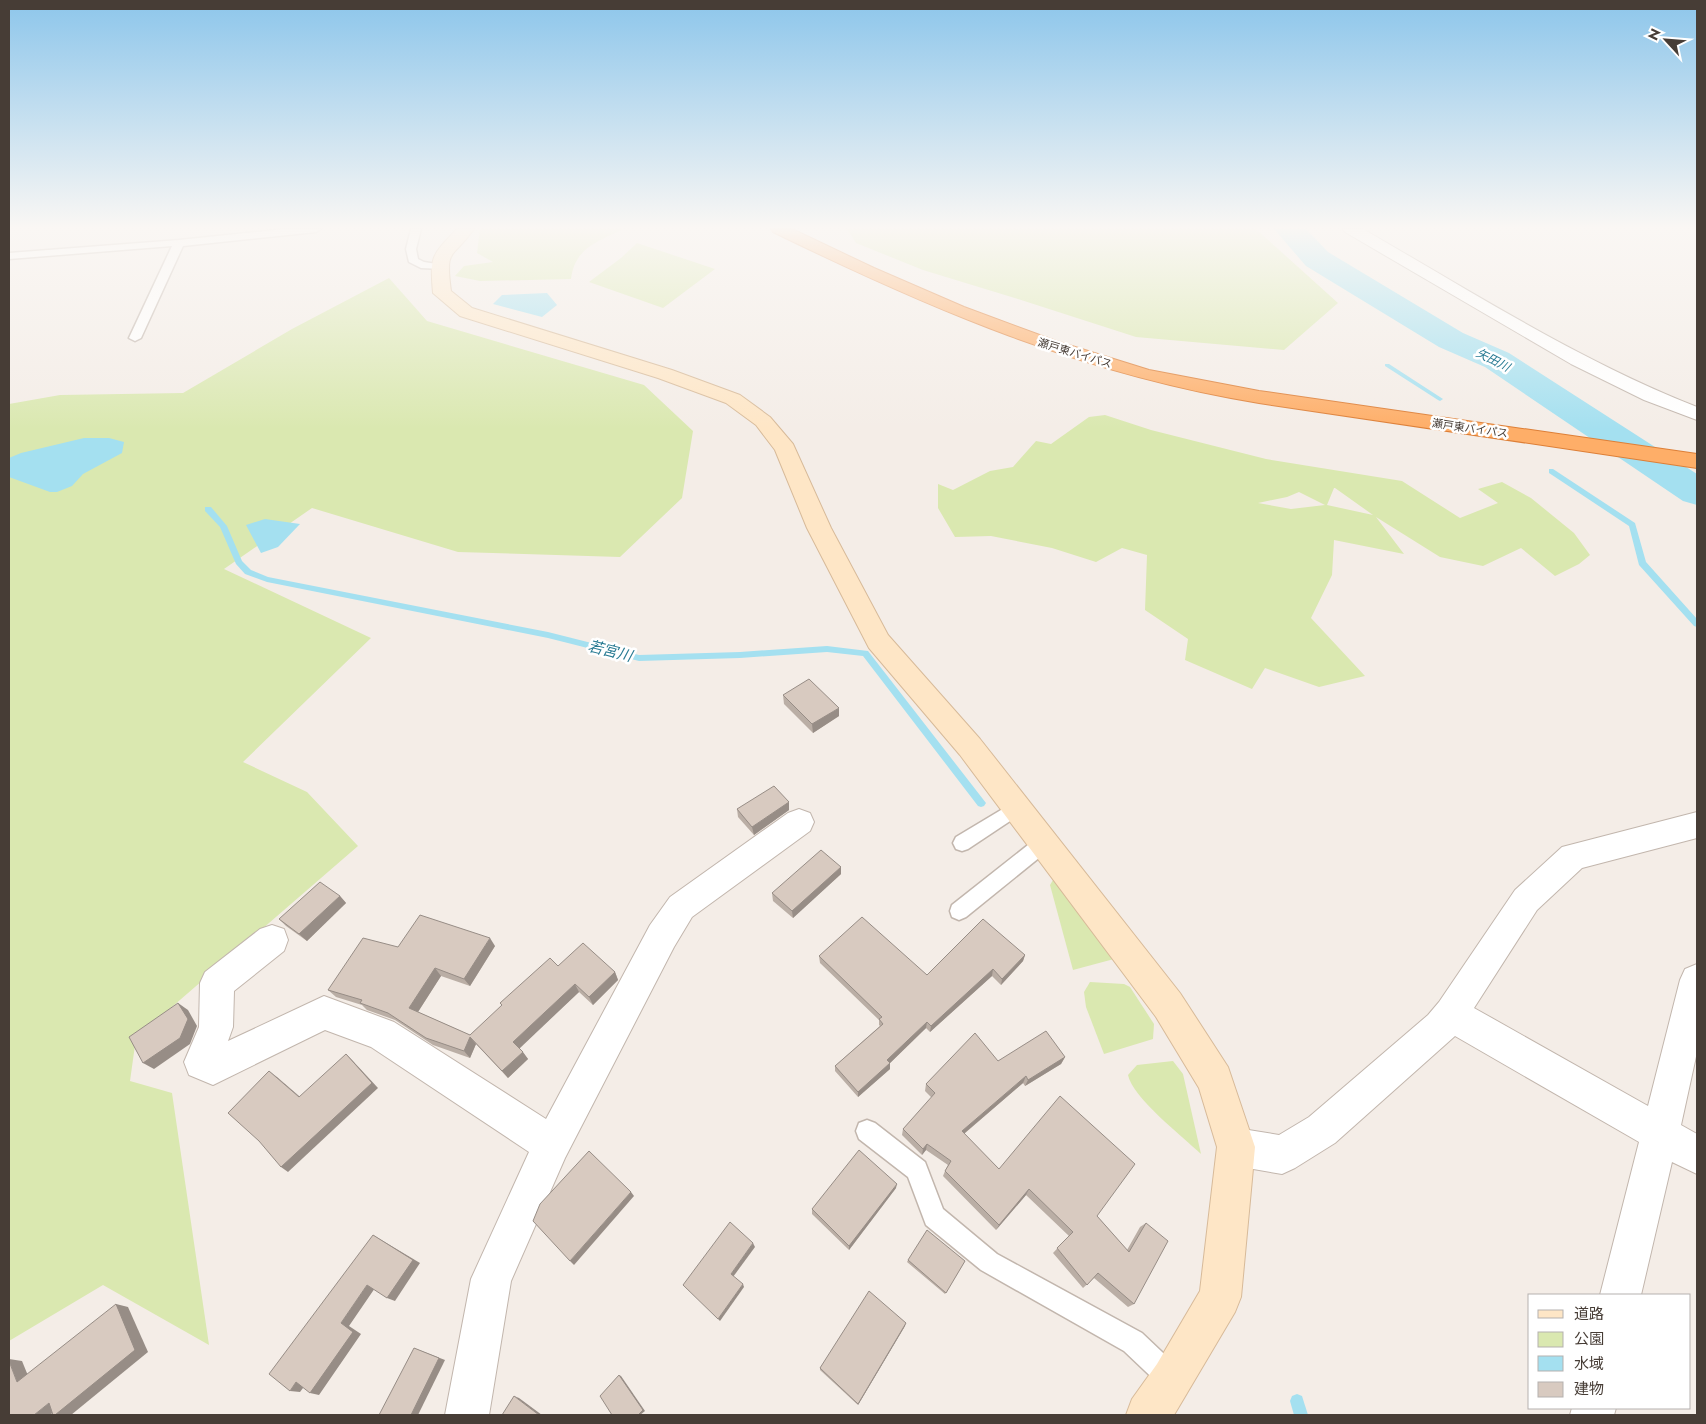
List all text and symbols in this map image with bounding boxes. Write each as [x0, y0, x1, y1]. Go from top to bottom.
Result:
north arrow [1641, 15, 1691, 65]
text: N [1643, 25, 1666, 44]
street label: 瀬戸東バイパス [1036, 334, 1114, 372]
water label: 矢田川 [1473, 344, 1515, 377]
street label: 瀬戸東バイパス [1431, 415, 1509, 441]
water label: 若宮川 [585, 635, 636, 668]
legend [1528, 1294, 1691, 1409]
text: 道路 [1574, 1303, 1604, 1325]
text: 公園 [1574, 1328, 1604, 1350]
text: 水域 [1574, 1353, 1604, 1375]
text: 建物 [1574, 1378, 1604, 1400]

